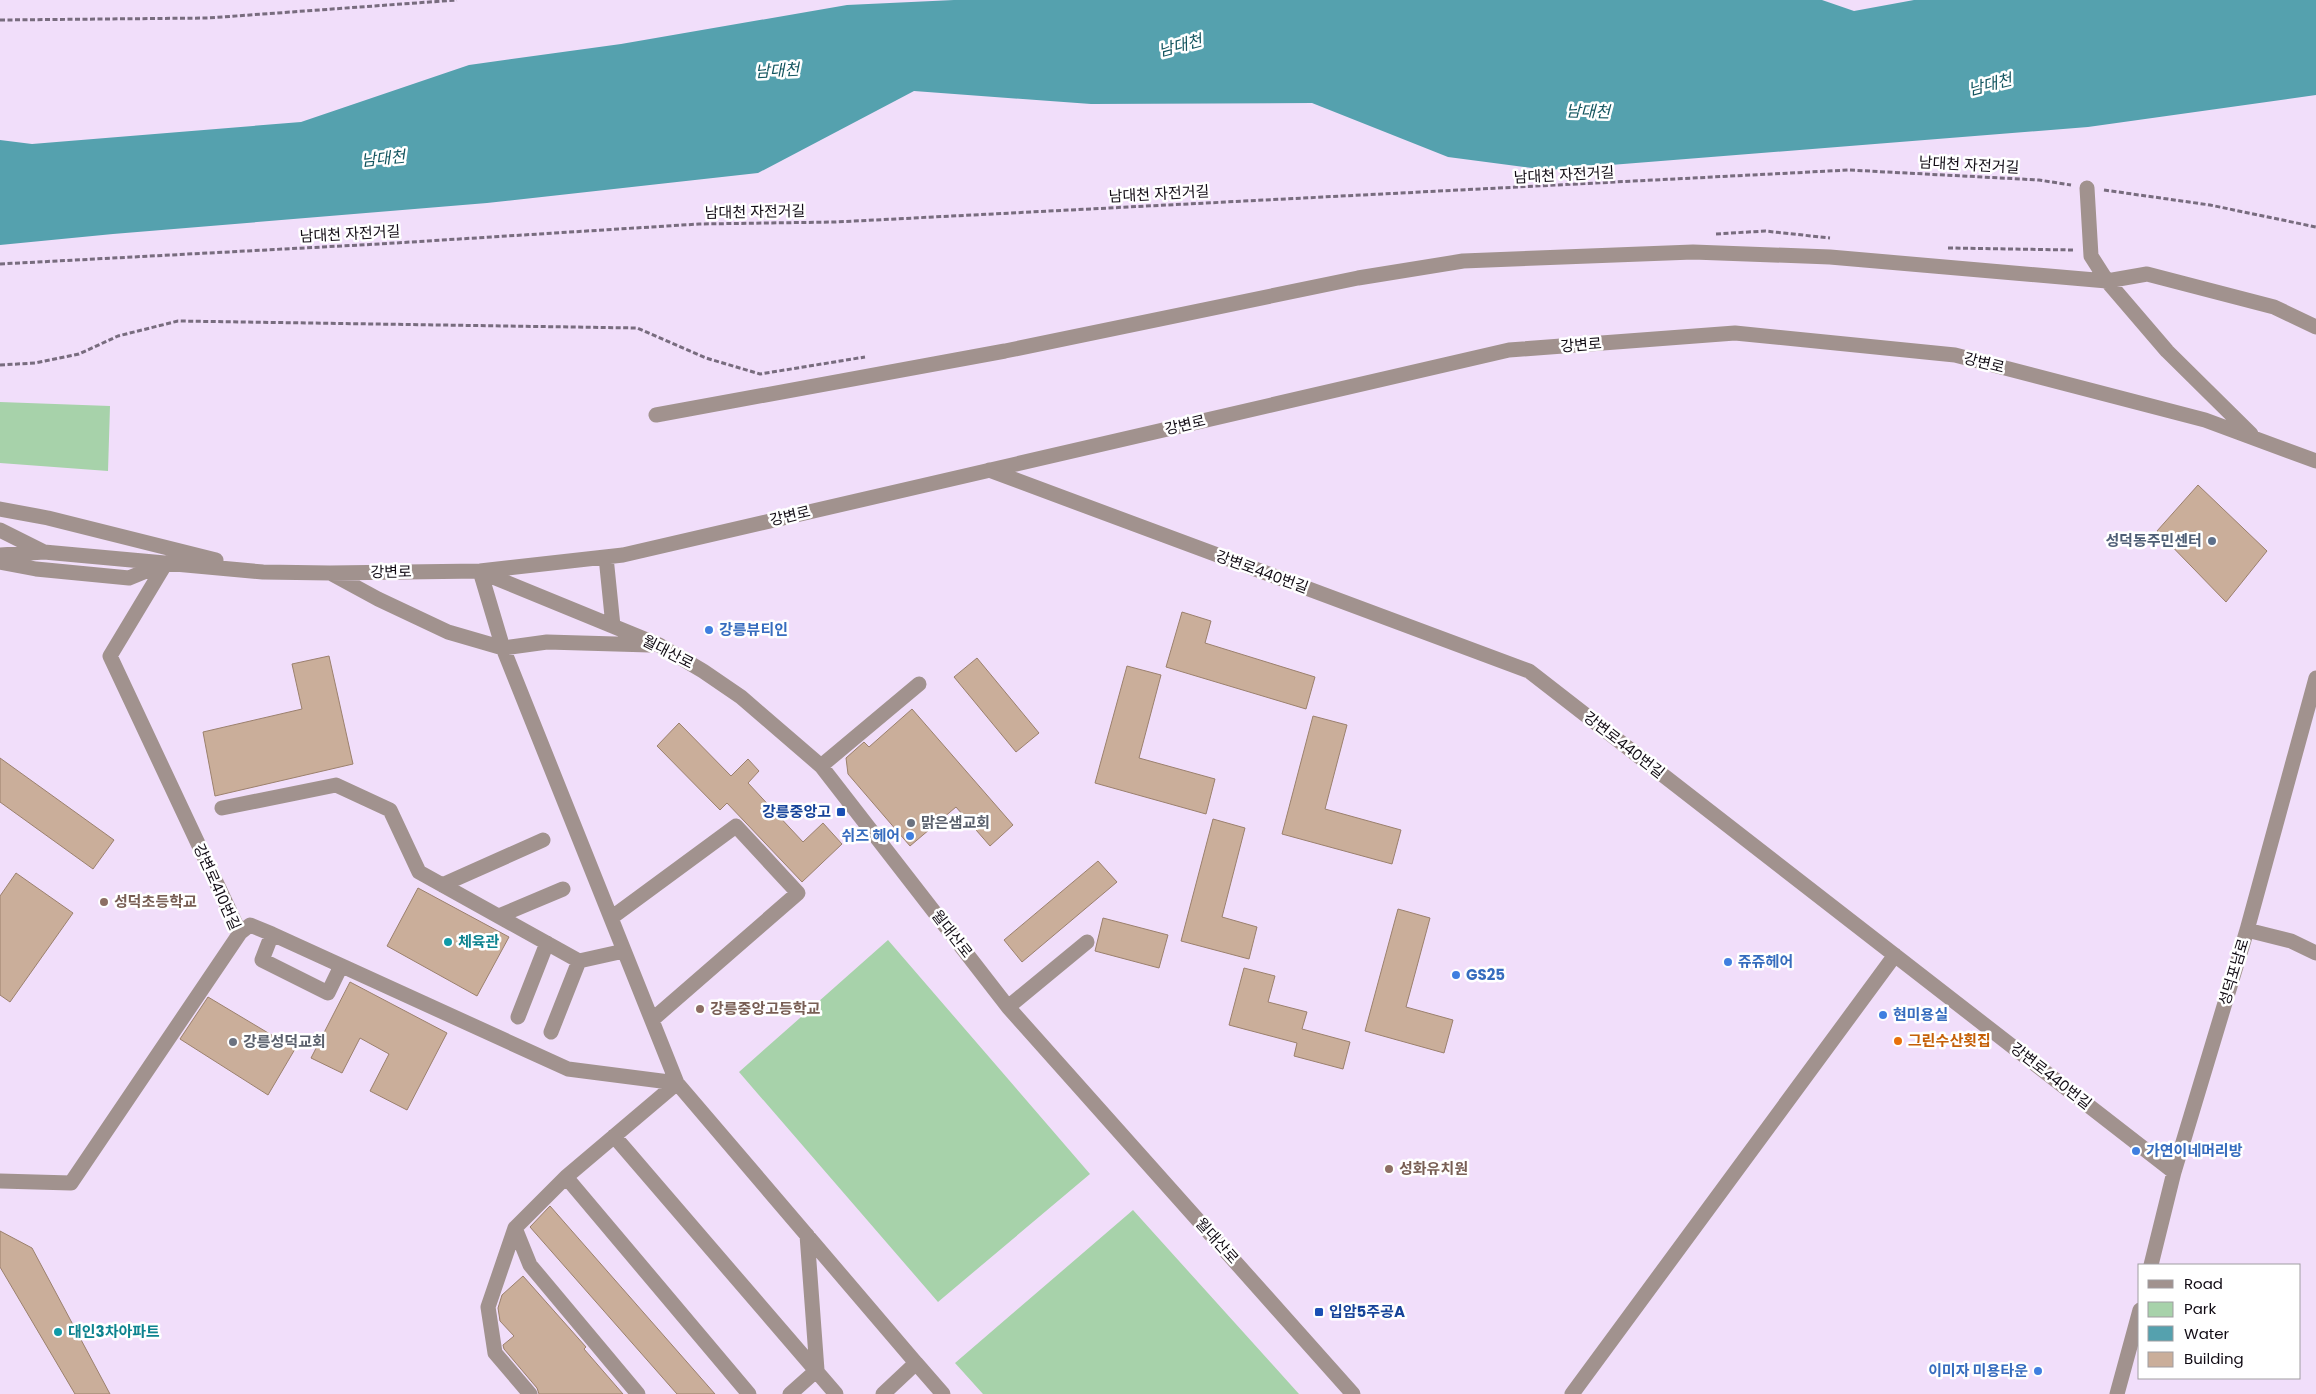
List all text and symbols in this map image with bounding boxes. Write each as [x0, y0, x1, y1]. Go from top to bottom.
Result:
water label: 남대천 [1156, 28, 1207, 62]
water label: 남대천 [754, 58, 802, 83]
water label: 남대천 [1966, 67, 2017, 101]
water label: 남대천 [1566, 100, 1613, 123]
water label: 남대천 [360, 145, 408, 172]
street label: 남대천 자전거길 [1918, 151, 2020, 178]
street label: 남대천 자전거길 [1513, 161, 1615, 188]
street label: 남대천 자전거길 [1108, 180, 1210, 207]
street label: 남대천 자전거길 [705, 200, 805, 223]
street label: 남대천 자전거길 [299, 220, 401, 247]
street label: 강변로 [1560, 333, 1602, 356]
street label: 강변로 [1961, 347, 2007, 378]
street label: 강변로 [1162, 410, 1207, 439]
street label: 강변로 [767, 501, 812, 530]
place label: 성덕동주민센터 [2105, 530, 2202, 551]
marker: 성덕동주민센터 [2206, 535, 2218, 547]
street label: 강변로440번길 [1213, 545, 1311, 598]
street label: 강변로 [370, 561, 412, 582]
place label: 강릉뷰티인 [719, 619, 788, 640]
marker: 강릉뷰티인 [703, 624, 715, 636]
street label: 월대산로 [639, 630, 698, 673]
street label: 강변로440번길 [1580, 706, 1669, 783]
place label: 강릉중앙고 [762, 801, 831, 822]
marker: 강릉중앙고 [835, 806, 847, 818]
place label: 맑은샘교회 [921, 812, 990, 833]
marker: 맑은샘교회 [905, 817, 917, 829]
place label: 쉬즈 헤어 [842, 825, 900, 846]
marker: 쉬즈 헤어 [904, 830, 916, 842]
street label: 강변로410번길 [189, 840, 246, 933]
place label: 성덕초등학교 [114, 891, 197, 912]
marker: 성덕초등학교 [98, 896, 110, 908]
street label: 월대산로 [927, 905, 978, 962]
place label: 체육관 [458, 931, 500, 952]
marker: 체육관 [442, 936, 454, 948]
street label: 성덕포남로 [2213, 936, 2254, 1008]
place label: 쥬쥬헤어 [1738, 951, 1793, 972]
marker: 쥬쥬헤어 [1722, 956, 1734, 968]
place label: GS25 [1466, 964, 1505, 985]
marker: GS25 [1450, 969, 1462, 981]
place label: 강릉중앙고등학교 [710, 998, 821, 1019]
marker: 강릉중앙고등학교 [694, 1003, 706, 1015]
place label: 현미용실 [1893, 1004, 1948, 1025]
marker: 현미용실 [1877, 1009, 1889, 1021]
place label: 그린수산횟집 [1908, 1030, 1991, 1051]
place label: 강릉성덕교회 [243, 1031, 326, 1052]
marker: 그린수산횟집 [1892, 1035, 1904, 1047]
marker: 강릉성덕교회 [227, 1036, 239, 1048]
street label: 강변로440번길 [2007, 1037, 2096, 1114]
place label: 가연이네머리방 [2146, 1140, 2243, 1161]
marker: 가연이네머리방 [2130, 1145, 2142, 1157]
place label: 성화유치원 [1399, 1158, 1468, 1179]
marker: 성화유치원 [1383, 1163, 1395, 1175]
street label: 월대산로 [1191, 1213, 1244, 1268]
legend [2138, 1264, 2301, 1379]
text: Road [2184, 1273, 2223, 1294]
text: Park [2184, 1298, 2216, 1319]
place label: 입암5주공A [1329, 1301, 1405, 1322]
marker: 입암5주공A [1313, 1306, 1325, 1318]
place label: 대인3차아파트 [68, 1321, 160, 1342]
text: Water [2184, 1323, 2230, 1344]
marker: 대인3차아파트 [52, 1326, 64, 1338]
text: Building [2184, 1348, 2244, 1369]
place label: 이미자 미용타운 [1928, 1360, 2028, 1381]
marker: 이미자 미용타운 [2032, 1365, 2044, 1377]

